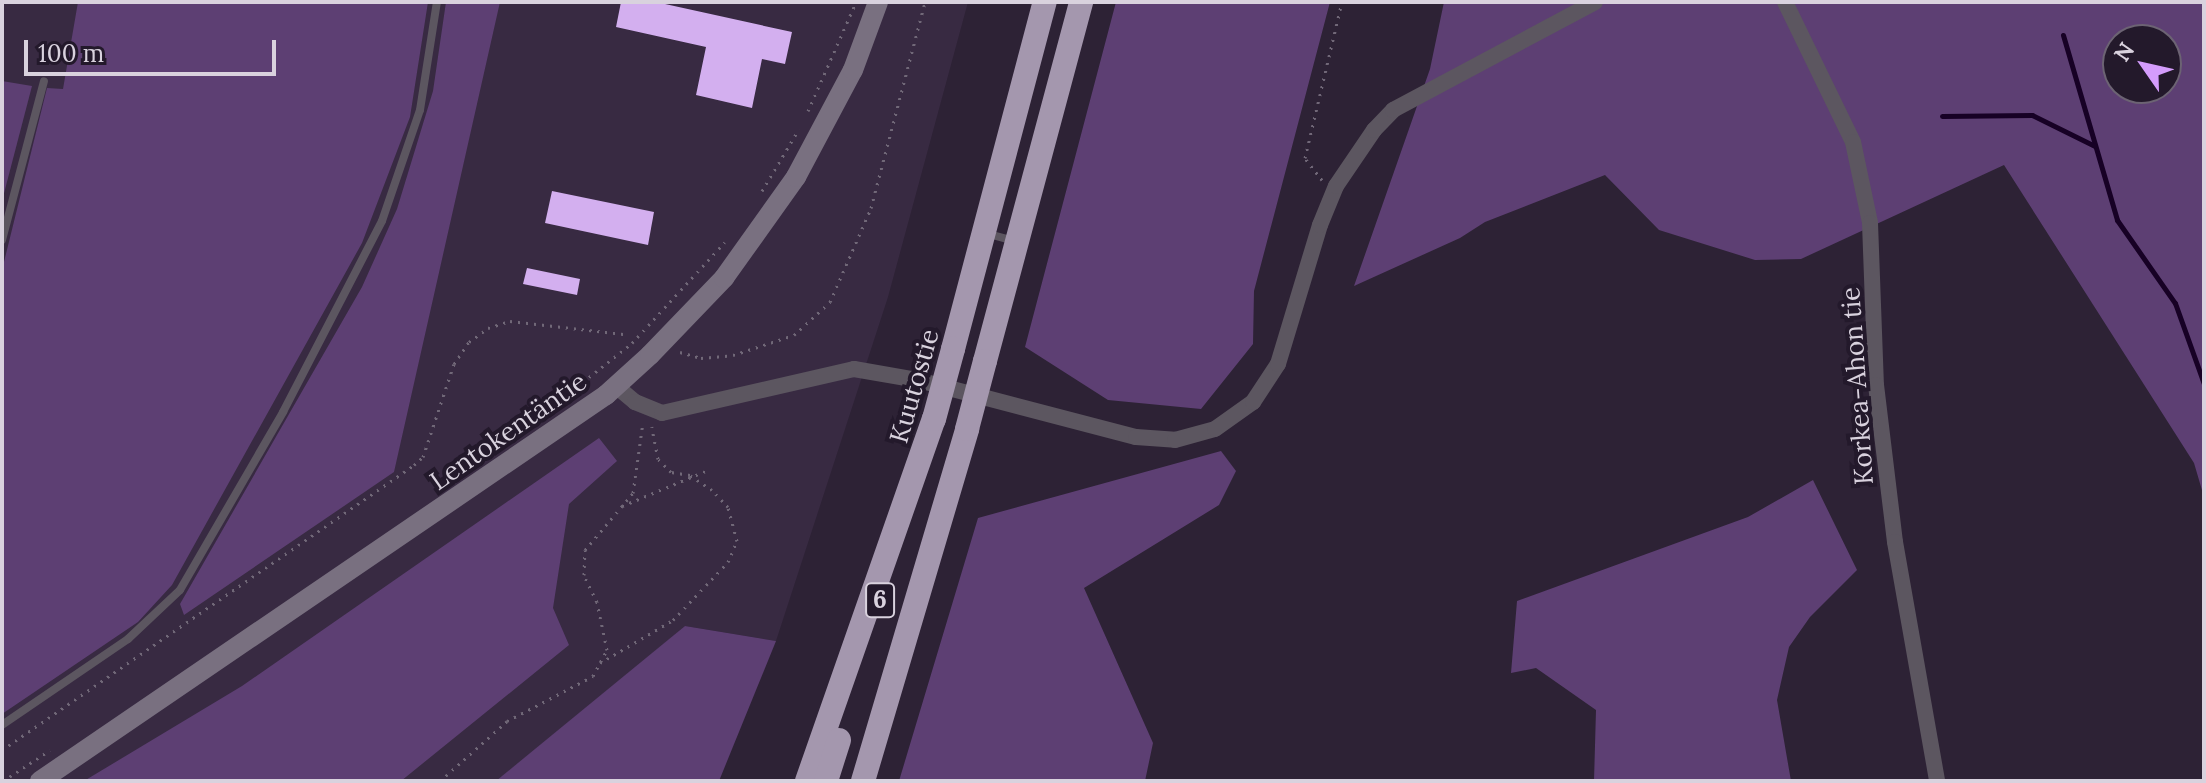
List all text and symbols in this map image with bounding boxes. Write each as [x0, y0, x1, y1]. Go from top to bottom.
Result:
scale bar [28, 24, 280, 74]
north arrow [2102, 24, 2182, 104]
text: N [2107, 37, 2140, 67]
text: 100 m [38, 38, 104, 69]
street label: Korkea-Ahon tie [1835, 286, 1879, 486]
street label: Kuutostie [883, 325, 945, 447]
street label: Lentokentäntie [424, 365, 592, 497]
road number: 6 [864, 580, 896, 620]

